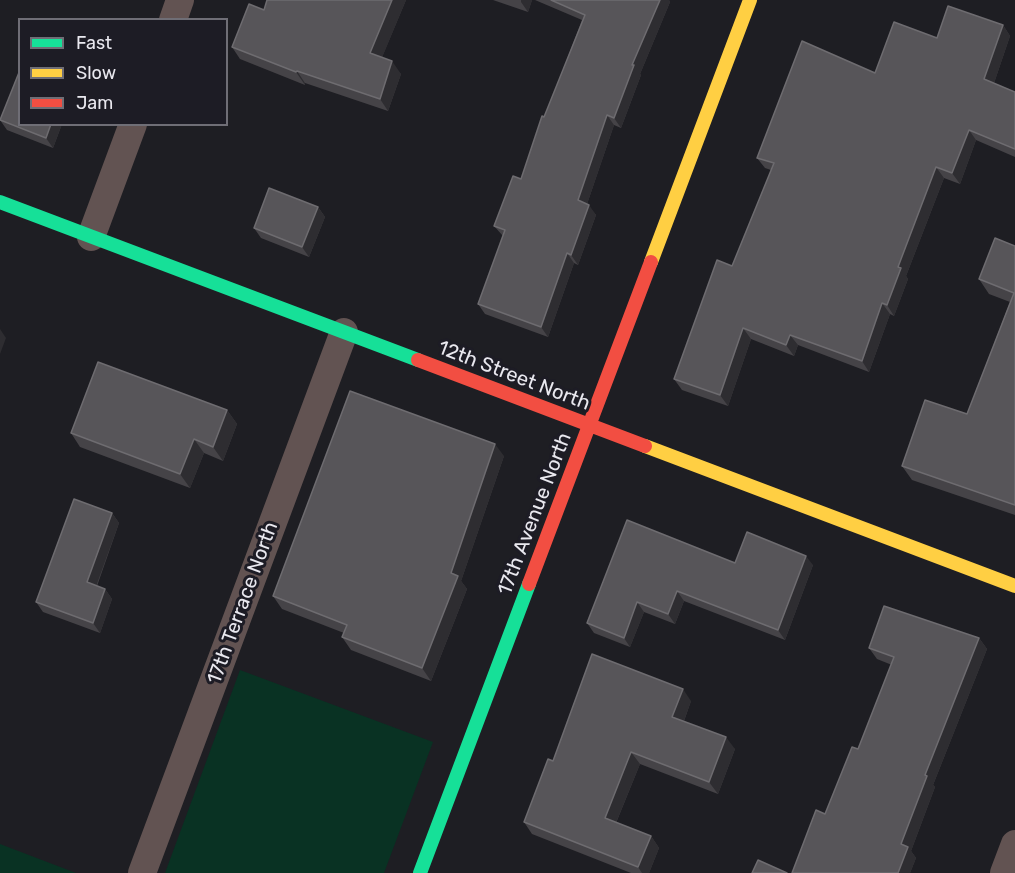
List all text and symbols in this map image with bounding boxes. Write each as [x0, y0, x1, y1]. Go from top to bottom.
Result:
legend [18, 18, 228, 126]
text: Fast [76, 32, 112, 54]
text: Slow [76, 62, 116, 84]
text: Jam [76, 92, 113, 114]
street label: 12th Street North [435, 336, 593, 416]
street label: 17th Avenue North [493, 430, 577, 598]
street label: 17th Terrace North [203, 519, 283, 687]

